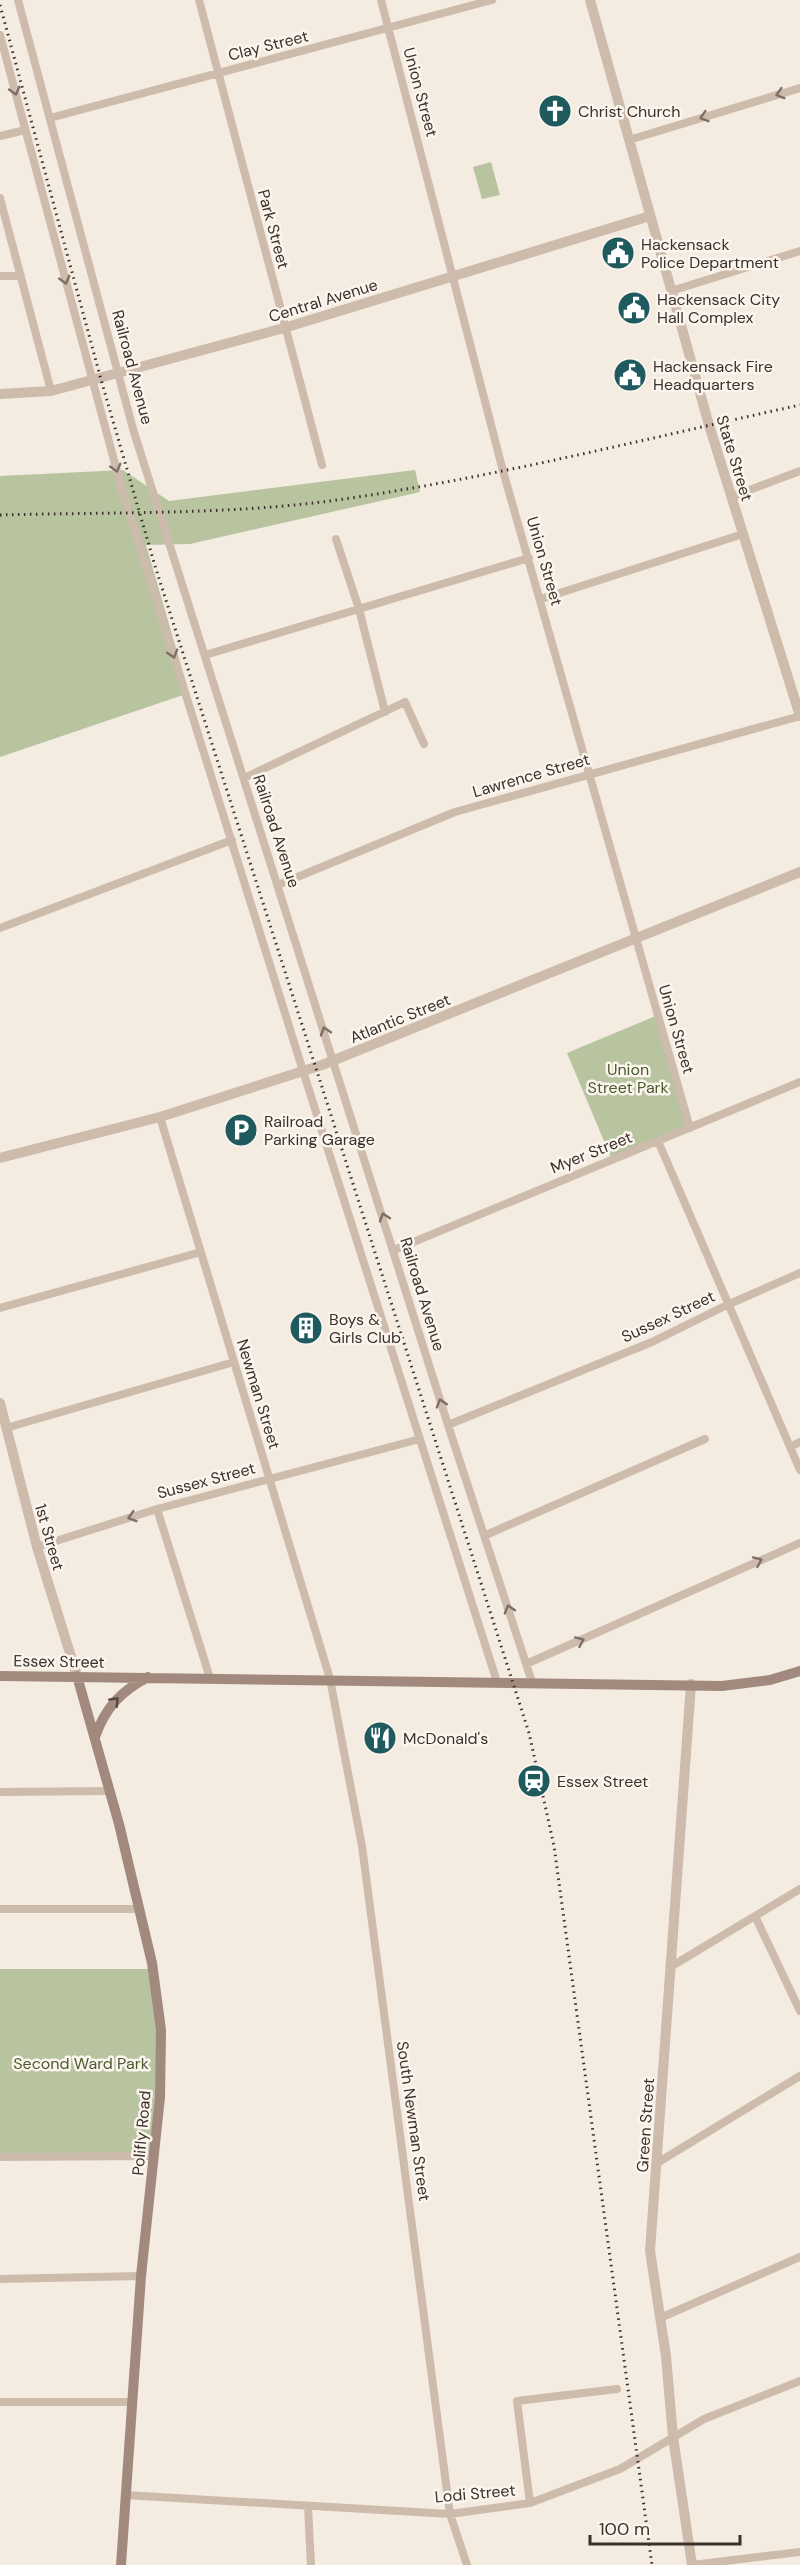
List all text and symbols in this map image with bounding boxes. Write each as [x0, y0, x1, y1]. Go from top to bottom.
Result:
street label: Clay Street [226, 25, 310, 66]
street label: Union Street [398, 45, 443, 139]
one-way arrow [8, 85, 20, 96]
one-way arrow [775, 87, 786, 99]
church icon: Christ Church [537, 93, 573, 129]
place label: Christ Church [578, 101, 680, 122]
one-way arrow [699, 110, 710, 122]
street label: Park Street [253, 187, 294, 271]
place label: Hackensack Police Department [641, 234, 779, 273]
public building icon: Hackensack Police Department [600, 235, 636, 271]
street label: Central Avenue [266, 274, 380, 327]
one-way arrow [58, 275, 71, 285]
place label: Hackensack City Hall Complex [657, 289, 780, 328]
public building icon: Hackensack City Hall Complex [616, 290, 652, 326]
street label: Railroad Avenue [107, 307, 158, 427]
place label: Hackensack Fire Headquarters [653, 356, 773, 395]
public building icon: Hackensack Fire Headquarters [612, 357, 648, 393]
street label: State Street [712, 413, 758, 504]
one-way arrow [108, 463, 121, 473]
street label: Union Street [522, 514, 567, 608]
one-way arrow [166, 648, 179, 659]
street label: Lawrence Street [470, 749, 592, 802]
street label: Railroad Avenue [248, 772, 305, 890]
street label: Union Street [654, 982, 699, 1076]
street label: Atlantic Street [347, 989, 454, 1048]
one-way arrow [320, 1026, 332, 1037]
park label: Union Street Park [587, 1059, 669, 1098]
place label: Railroad Parking Garage [264, 1111, 375, 1150]
parking icon: Railroad Parking Garage [223, 1112, 259, 1148]
street label: Myer Street [547, 1127, 635, 1178]
one-way arrow [379, 1212, 391, 1223]
street label: Railroad Avenue [395, 1235, 450, 1354]
street label: Sussex Street [618, 1286, 718, 1347]
place label: Boys & Girls Club [329, 1309, 401, 1348]
building icon: Boys & Girls Club [288, 1310, 324, 1346]
street label: Newman Street [232, 1337, 285, 1452]
one-way arrow [436, 1398, 449, 1409]
street label: Sussex Street [155, 1457, 258, 1504]
street label: 1st Street [30, 1501, 69, 1573]
one-way arrow [127, 1510, 138, 1522]
one-way arrow [751, 1557, 762, 1569]
one-way arrow [504, 1604, 516, 1615]
one-way arrow [573, 1636, 584, 1648]
street label: Essex Street [13, 1650, 105, 1673]
one-way arrow [107, 1698, 118, 1709]
restaurant icon: McDonald's [362, 1720, 398, 1756]
place label: McDonald's [403, 1728, 488, 1749]
station icon: Essex Street [516, 1763, 552, 1799]
place label: Essex Street [557, 1771, 648, 1792]
street label: South Newman Street [392, 2040, 435, 2202]
park label: Second Ward Park [13, 2053, 149, 2074]
street label: Green Street [632, 2077, 659, 2173]
street label: Polifly Road [127, 2090, 156, 2176]
street label: Lodi Street [434, 2480, 516, 2507]
scale bar [590, 2508, 740, 2546]
text: 100 m [599, 2517, 650, 2541]

